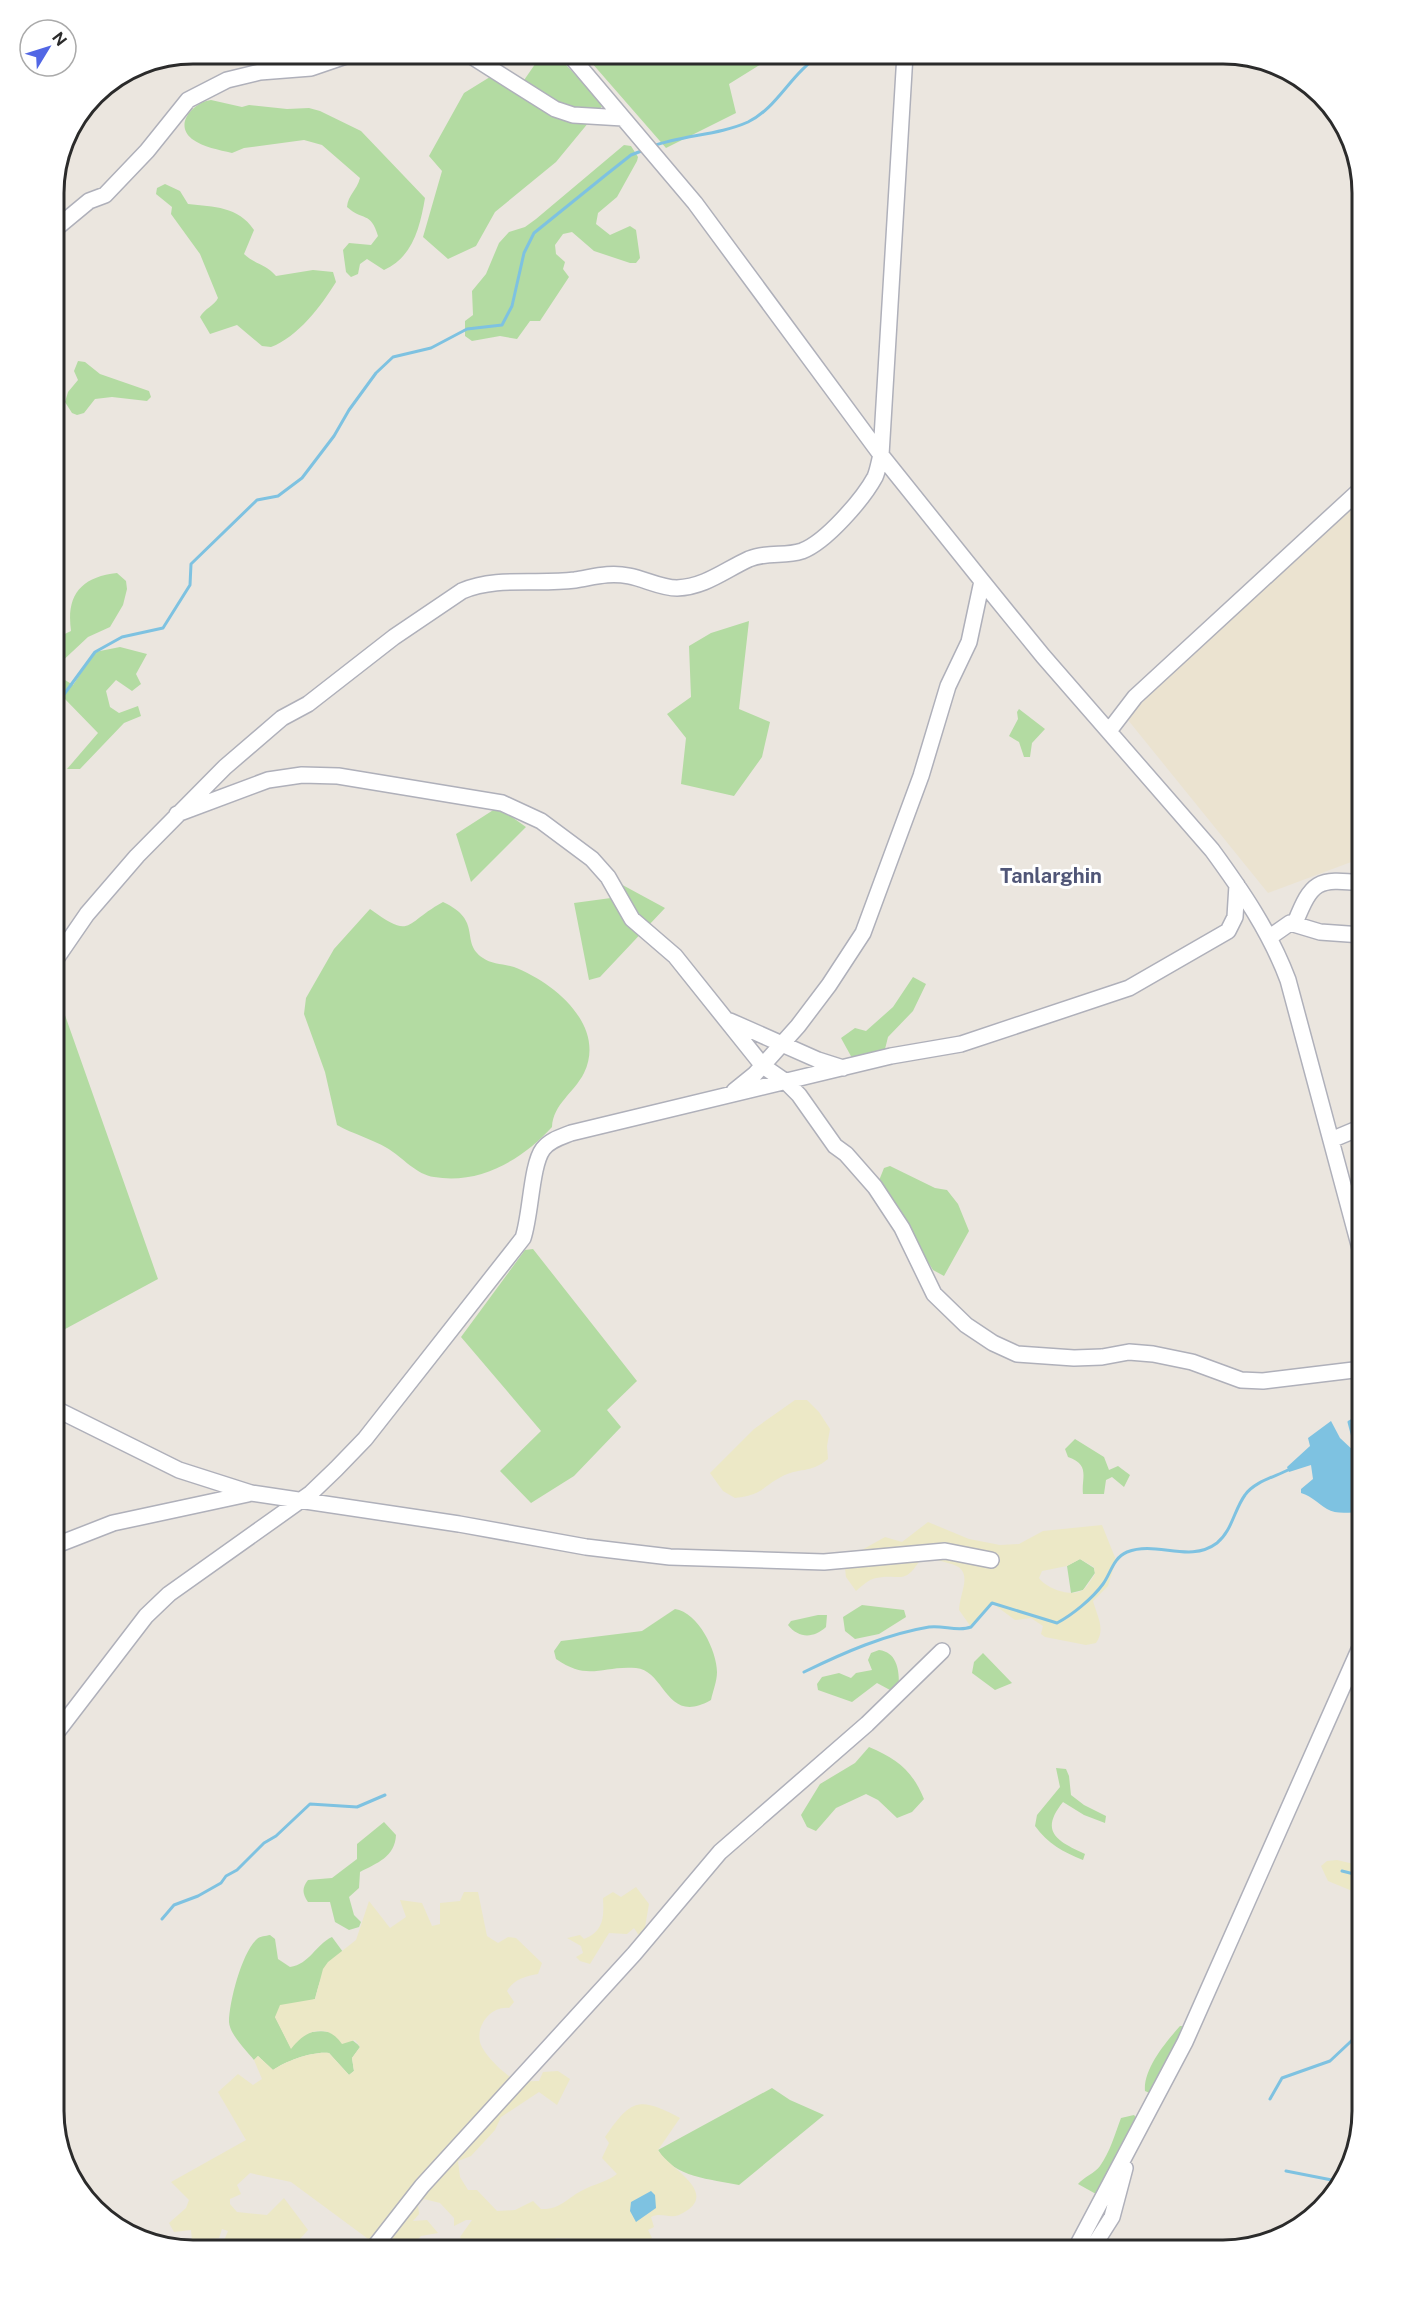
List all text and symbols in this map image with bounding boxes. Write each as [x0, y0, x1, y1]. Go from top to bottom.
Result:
north arrow [18, 18, 78, 78]
text: N [48, 28, 71, 50]
district label: Tanlarghin [1000, 864, 1102, 888]

